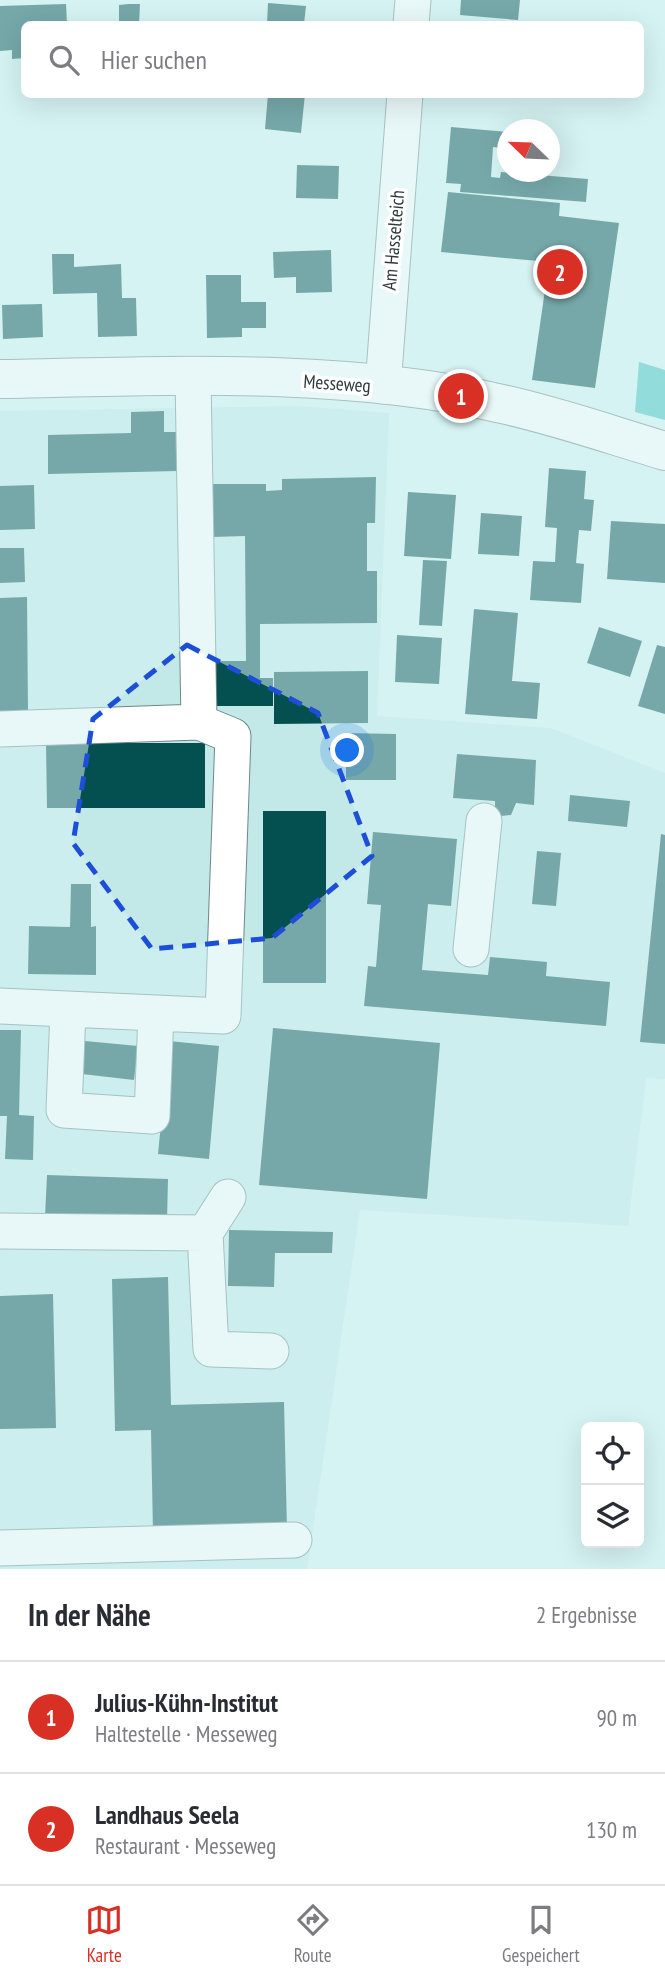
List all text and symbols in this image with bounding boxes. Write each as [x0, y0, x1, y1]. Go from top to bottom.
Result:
search box [21, 21, 644, 98]
icon: search [45, 41, 83, 79]
text: Hier suchen [101, 43, 207, 76]
north arrow [497, 119, 560, 182]
street label: Am Hasselteich [377, 189, 409, 291]
pin: 2 [537, 246, 583, 298]
street label: Messeweg [303, 369, 371, 397]
pin: 1 [438, 370, 484, 422]
your location [330, 733, 364, 767]
map controls [581, 1422, 644, 1548]
button: locate [581, 1422, 644, 1485]
button: layers [581, 1485, 644, 1548]
text: In der Nähe [28, 1595, 151, 1634]
text: 2 Ergebnisse [536, 1600, 637, 1629]
text: Julius-Kühn-Institut [95, 1686, 278, 1719]
text: 1 [46, 1703, 57, 1732]
text: 90 m [596, 1703, 637, 1732]
text: Haltestelle · Messeweg [95, 1719, 277, 1748]
text: Landhaus Seela [95, 1798, 239, 1831]
text: 2 [46, 1815, 57, 1844]
text: 130 m [586, 1815, 637, 1844]
text: Restaurant · Messeweg [95, 1831, 276, 1860]
tab: Karte [85, 1901, 123, 1967]
tab: Route [294, 1901, 332, 1967]
tab: Gespeichert [502, 1901, 580, 1967]

